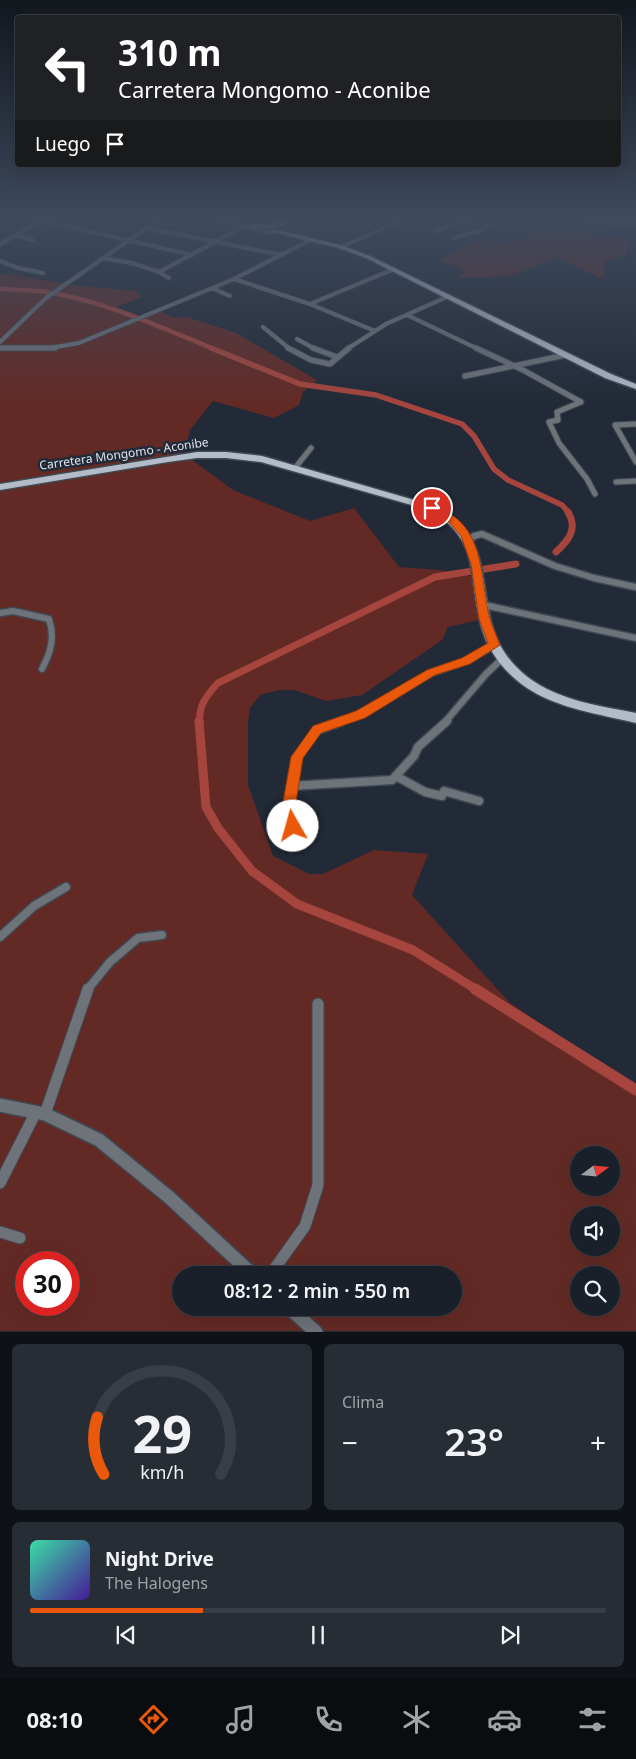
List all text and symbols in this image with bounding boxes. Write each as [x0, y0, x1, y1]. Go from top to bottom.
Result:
text: 310 m [118, 29, 221, 76]
icon: left [35, 35, 100, 100]
text: Carretera Mongomo - Aconibe [118, 74, 431, 104]
icon: arrive [101, 130, 129, 158]
text: Luego [35, 131, 91, 157]
street label: Carretera Mongomo - Aconibe [38, 433, 210, 474]
pin [411, 487, 453, 529]
icon: arrive [418, 494, 446, 522]
position arrow [266, 799, 318, 851]
north arrow [570, 1146, 620, 1196]
map controls [570, 1146, 620, 1316]
button: sound [570, 1206, 620, 1256]
speed limit sign: 30 [15, 1251, 80, 1316]
button: search [570, 1266, 620, 1316]
text: 08:12 · 2 min · 550 m [224, 1278, 410, 1304]
text: Clima [342, 1391, 384, 1413]
text: 29 [132, 1397, 192, 1468]
text: 23° [444, 1415, 504, 1467]
text: − [342, 1423, 358, 1461]
text: + [590, 1423, 606, 1461]
text: km/h [140, 1460, 184, 1484]
text: Night Drive [105, 1546, 214, 1572]
text: The Halogens [105, 1572, 208, 1594]
icon: previous [112, 1621, 140, 1649]
icon: pause [304, 1621, 332, 1649]
icon: next [496, 1621, 524, 1649]
icon: directions [136, 1702, 171, 1737]
icon: music [223, 1702, 258, 1737]
icon: phone [311, 1702, 346, 1737]
icon: climate [399, 1702, 434, 1737]
icon: car [487, 1702, 522, 1737]
icon: filters [575, 1702, 610, 1737]
text: 08:10 [26, 1704, 83, 1734]

